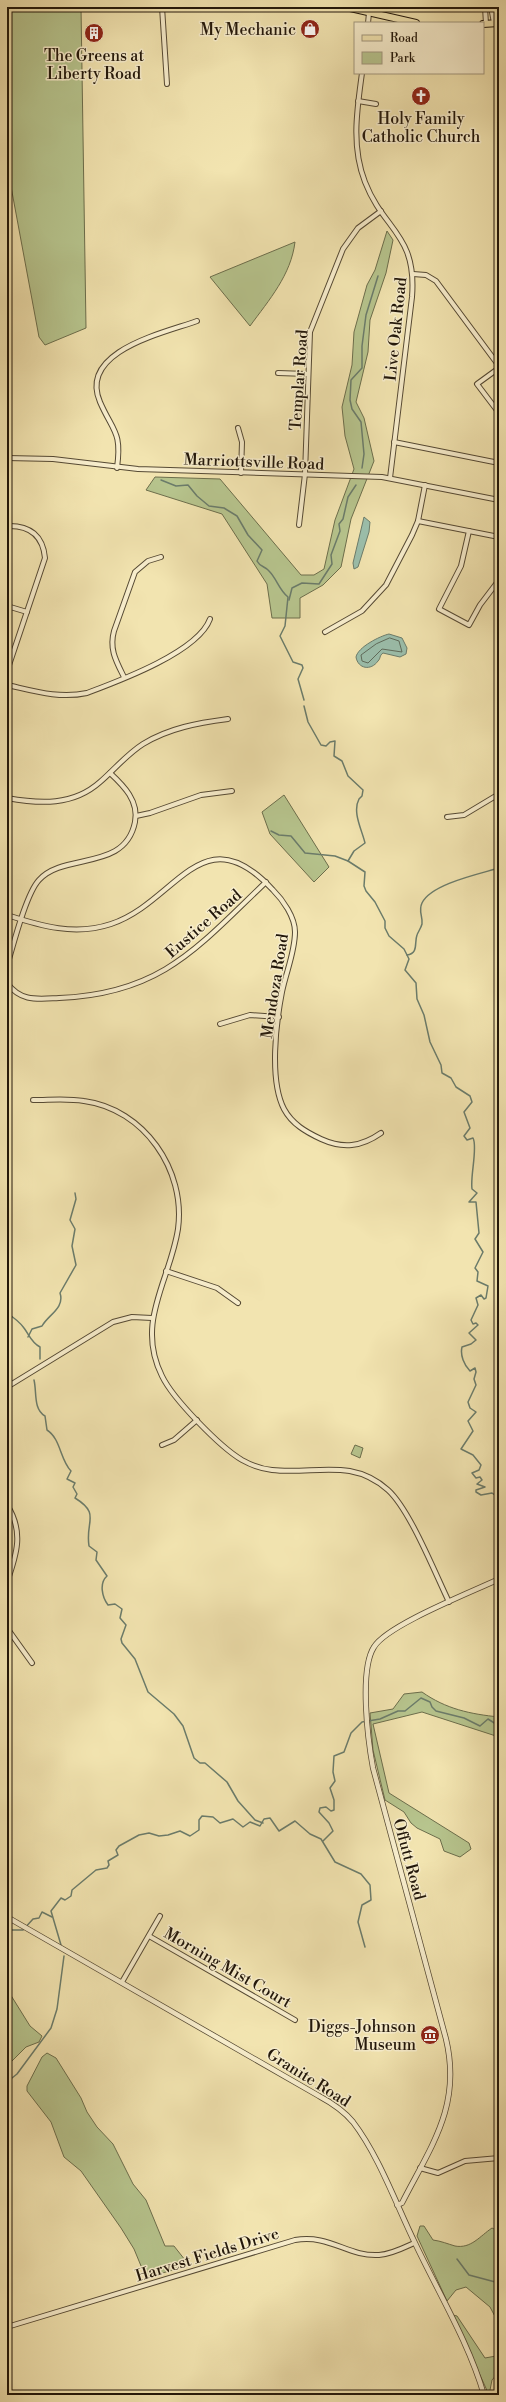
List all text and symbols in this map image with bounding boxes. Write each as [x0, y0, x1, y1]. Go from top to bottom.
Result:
shop icon: My Mechanic [299, 18, 321, 40]
place label: My Mechanic [200, 20, 296, 40]
building icon: The Greens at Liberty Road [83, 22, 105, 44]
legend [354, 22, 484, 74]
text: Road [390, 31, 418, 46]
place label: The Greens at Liberty Road [44, 46, 144, 84]
text: Park [390, 51, 416, 66]
church icon: Holy Family Catholic Church [410, 85, 432, 107]
place label: Holy Family Catholic Church [362, 109, 481, 147]
street label: Live Oak Road [381, 276, 411, 382]
street label: Templar Road [285, 329, 313, 431]
street label: Marriottsville Road [183, 450, 325, 474]
street label: Eustice Road [161, 885, 246, 962]
street label: Mendoza Road [257, 932, 293, 1040]
street label: Offutt Road [389, 1816, 430, 1902]
street label: Morning Mist Court [160, 1923, 295, 2013]
place label: Diggs-Johnson Museum [308, 2017, 416, 2055]
museum icon: Diggs-Johnson Museum [419, 2024, 441, 2046]
street label: Granite Road [263, 2044, 354, 2112]
street label: Harvest Fields Drive [133, 2224, 281, 2286]

